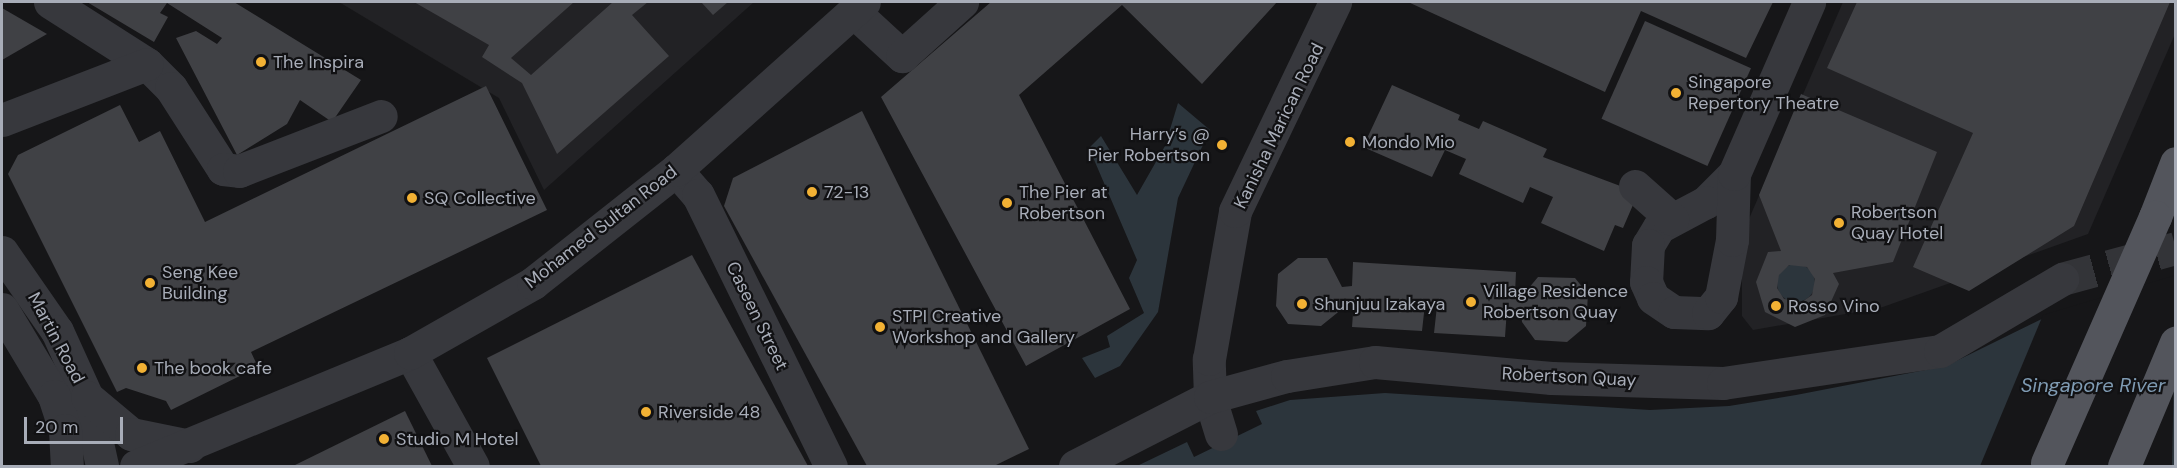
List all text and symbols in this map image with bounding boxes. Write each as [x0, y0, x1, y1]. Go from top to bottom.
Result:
street label: Kanisha Marican Road [1230, 40, 1328, 212]
place label: The Inspira [273, 51, 364, 73]
marker: The Inspira [254, 55, 268, 69]
place label: Singapore Repertory Theatre [1688, 72, 1839, 115]
marker: Singapore Repertory Theatre [1669, 86, 1683, 100]
place label: Harry’s @ Pier Robertson [1087, 124, 1210, 166]
place label: Mondo Mio [1362, 131, 1455, 153]
marker: Mondo Mio [1343, 135, 1357, 149]
marker: Harry’s @ Pier Robertson [1215, 138, 1229, 152]
street label: Mohamed Sultan Road [521, 161, 681, 293]
place label: 72-13 [824, 181, 870, 203]
place label: The Pier at Robertson [1019, 182, 1107, 224]
marker: 72-13 [805, 185, 819, 199]
place label: SQ Collective [424, 187, 536, 209]
marker: SQ Collective [405, 191, 419, 205]
marker: The Pier at Robertson [1000, 196, 1014, 210]
place label: Robertson Quay Hotel [1851, 202, 1943, 244]
marker: Robertson Quay Hotel [1832, 216, 1846, 230]
street label: Caseen Street [721, 258, 793, 374]
place label: Seng Kee Building [162, 262, 238, 304]
marker: Seng Kee Building [143, 276, 157, 290]
place label: Village Residence Robertson Quay [1483, 281, 1628, 324]
street label: Martin Road [23, 289, 89, 387]
place label: Shunjuu Izakaya [1314, 293, 1445, 315]
marker: Village Residence Robertson Quay [1464, 295, 1478, 309]
place label: Rosso Vino [1788, 295, 1880, 317]
marker: Shunjuu Izakaya [1295, 297, 1309, 311]
marker: Rosso Vino [1769, 299, 1783, 313]
place label: STPI Creative Workshop and Gallery [892, 306, 1075, 348]
marker: STPI Creative Workshop and Gallery [873, 320, 887, 334]
place label: The book cafe [154, 357, 272, 379]
marker: The book cafe [135, 361, 149, 375]
street label: Robertson Quay [1501, 363, 1637, 391]
water label: Singapore River [2021, 373, 2165, 397]
place label: Riverside 48 [658, 401, 760, 423]
scale bar [27, 405, 126, 443]
marker: Riverside 48 [639, 405, 653, 419]
text: 20 m [35, 415, 78, 439]
place label: Studio M Hotel [396, 428, 518, 450]
marker: Studio M Hotel [377, 432, 391, 446]

